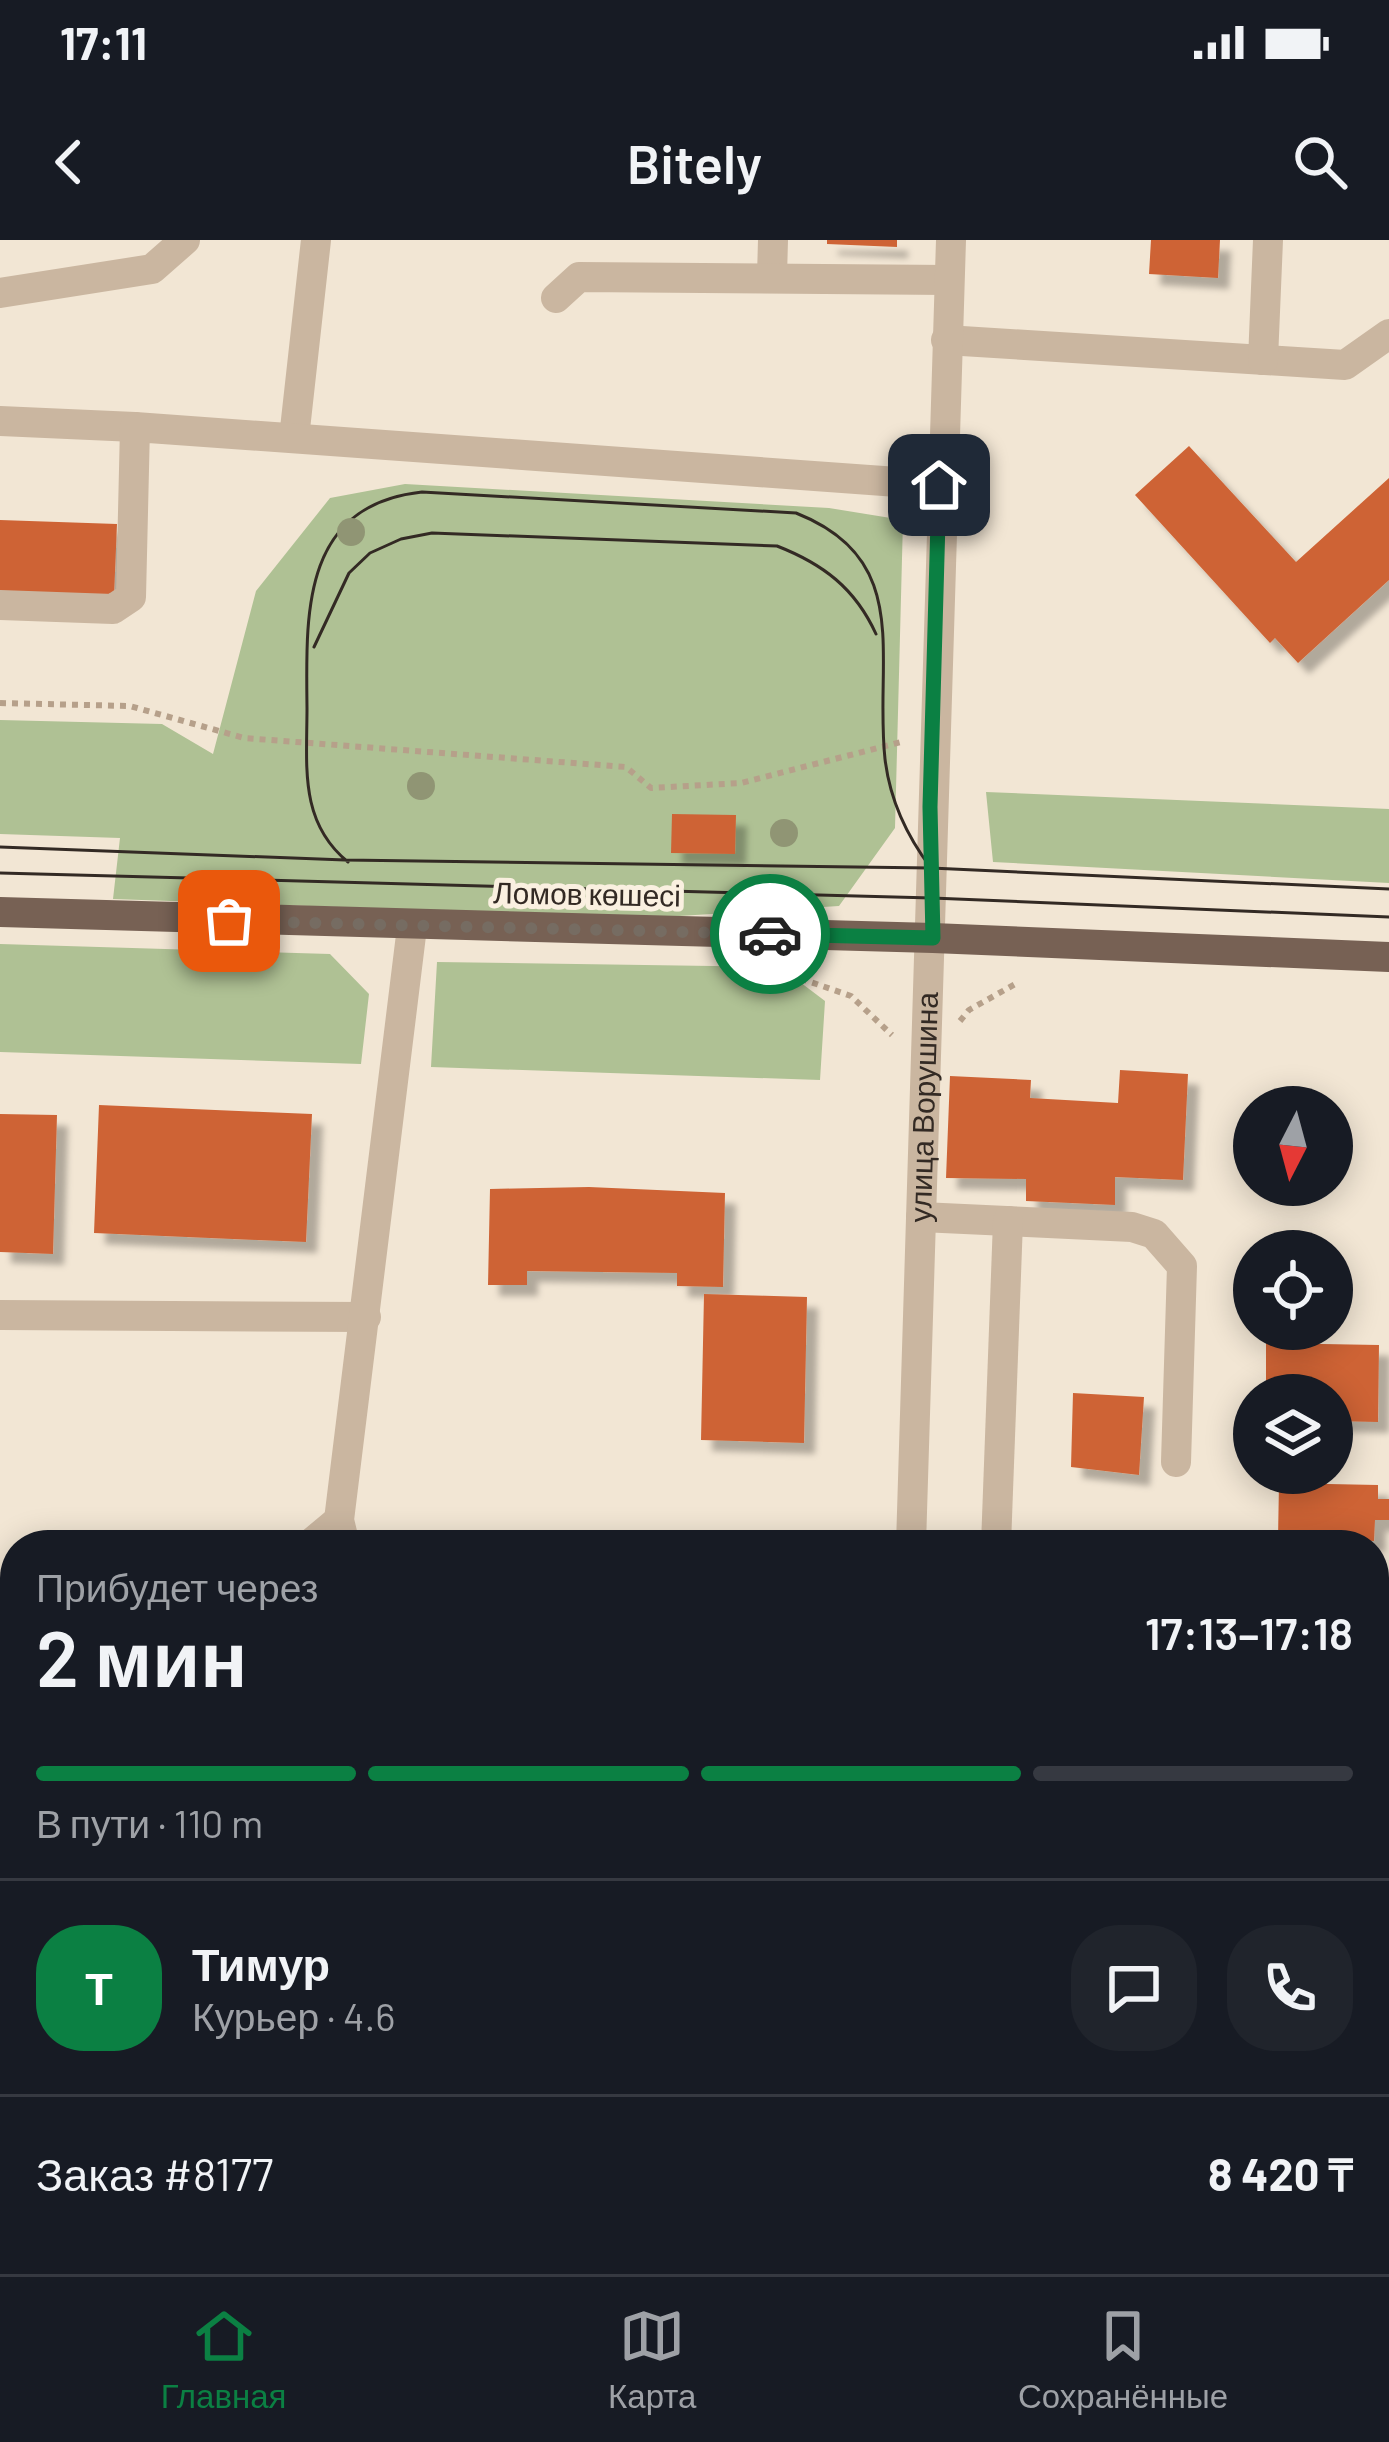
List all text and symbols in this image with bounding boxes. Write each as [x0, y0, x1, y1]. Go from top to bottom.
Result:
text: 17:11 [60, 15, 147, 69]
icon: back [36, 129, 102, 195]
icon: search [1287, 129, 1353, 195]
text: Bitely [627, 130, 762, 195]
pin [888, 434, 990, 536]
icon: home [906, 452, 972, 518]
pin [178, 870, 280, 972]
street label: Ломов көшесі [493, 873, 681, 913]
courier [710, 874, 830, 994]
icon: bag [196, 888, 262, 954]
icon: car [737, 901, 803, 967]
street label: улица Ворушина [901, 991, 944, 1223]
north arrow [1233, 1086, 1353, 1206]
map controls [1233, 1086, 1353, 1494]
button: locate [1233, 1230, 1353, 1350]
button: layers [1233, 1374, 1353, 1494]
text: Прибудет через [36, 1563, 318, 1610]
text: 17:13–17:18 [1145, 1605, 1353, 1659]
text: 2 мин [36, 1609, 247, 1703]
text: В пути · 110 m [36, 1799, 263, 1846]
button: chat [1071, 1925, 1197, 2051]
button: phone [1227, 1925, 1353, 2051]
text: Тимур [192, 1936, 330, 1990]
text: Т [85, 1960, 113, 2014]
text: Курьер · 4.6 [192, 1992, 395, 2039]
text: Заказ #8177 [36, 2146, 273, 2200]
text: 8 420 ₸ [1208, 2146, 1353, 2200]
tab: Главная [161, 2303, 286, 2416]
tab: Карта [608, 2303, 696, 2416]
tab: Сохранённые [1018, 2303, 1228, 2416]

